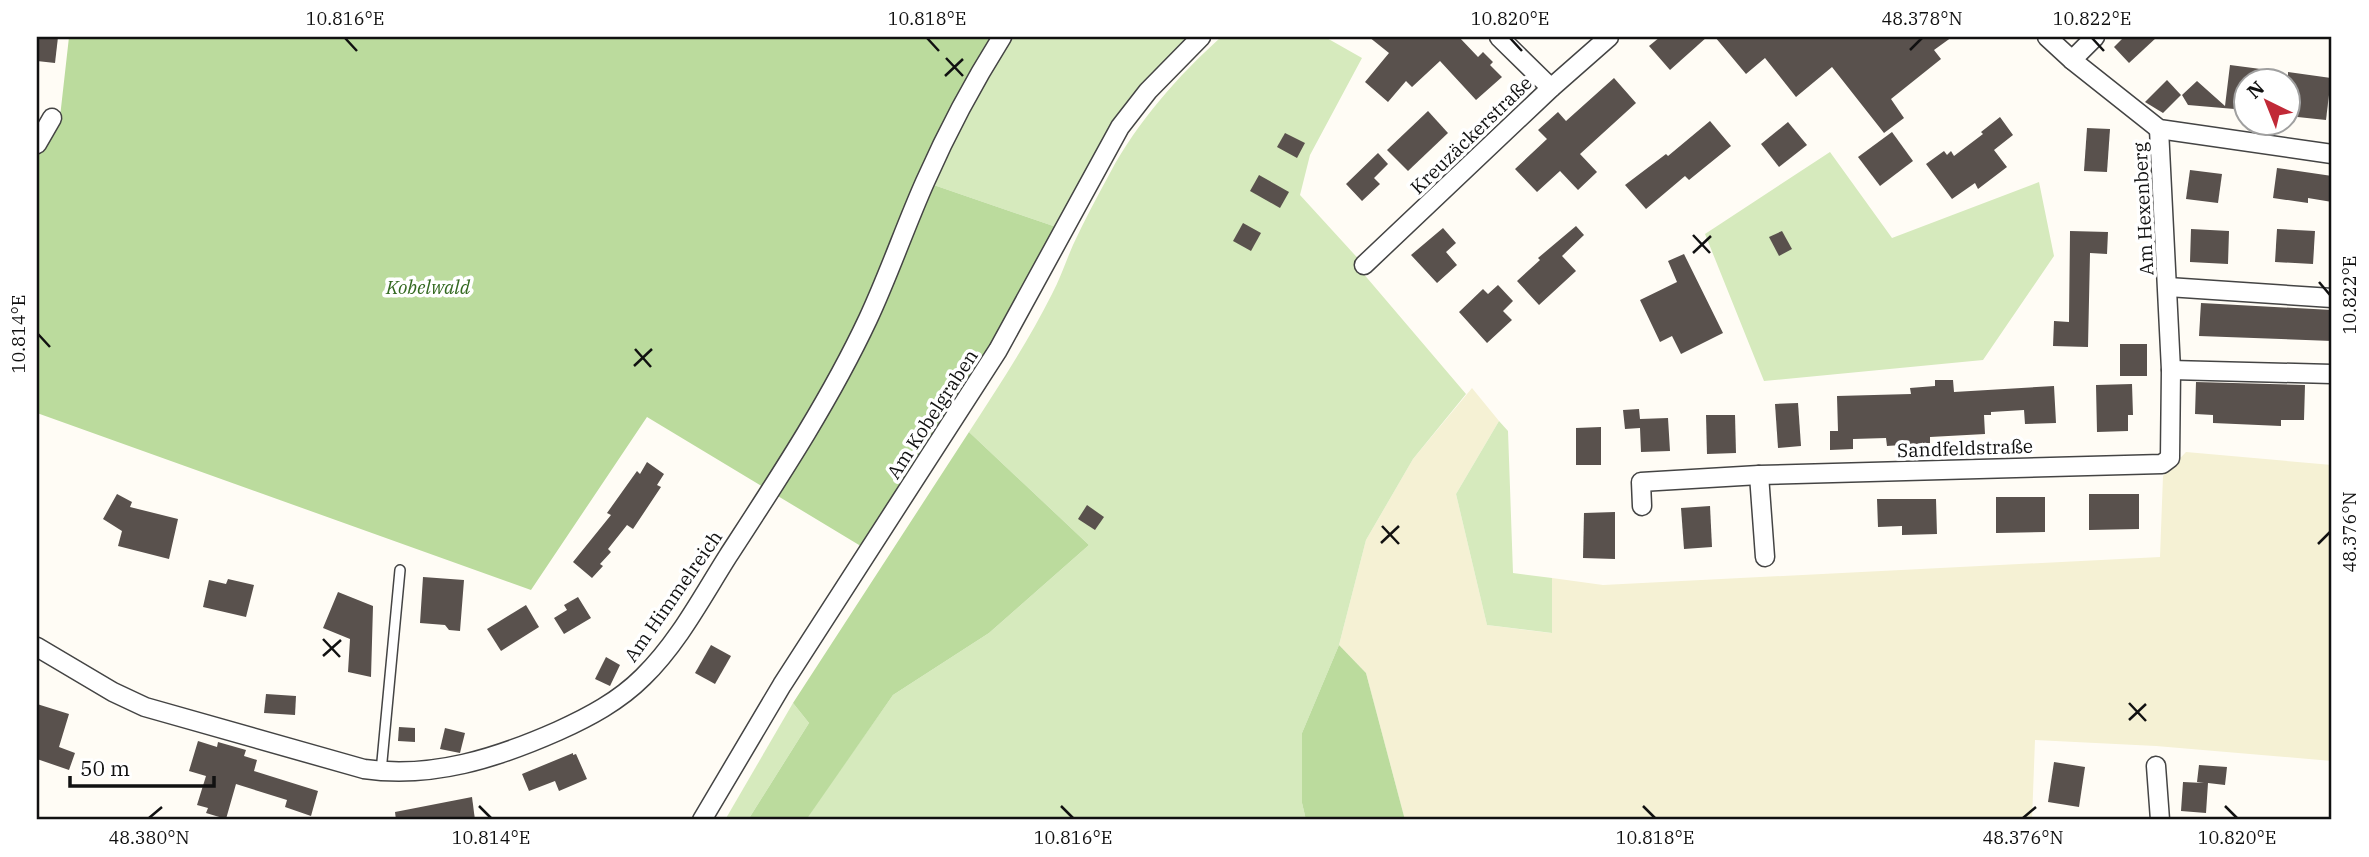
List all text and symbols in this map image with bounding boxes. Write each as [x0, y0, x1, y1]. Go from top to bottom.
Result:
text: 10.816°E [306, 7, 384, 30]
text: 10.818°E [888, 7, 966, 30]
text: 10.820°E [1471, 7, 1549, 30]
text: 48.378°N [1881, 7, 1963, 30]
text: 10.822°E [2053, 7, 2131, 30]
north arrow [2232, 66, 2302, 136]
street label: Kreuzäckerstraße [1405, 71, 1537, 199]
text: N [2242, 76, 2269, 103]
street label: Am Hexenberg [2127, 141, 2158, 276]
text: 10.822°E [2338, 256, 2361, 334]
park label: Kobelwald [385, 275, 471, 299]
text: 10.814°E [7, 295, 30, 373]
street label: Am Kobelgraben [881, 345, 983, 483]
street label: Sandfeldstraße [1897, 434, 2033, 462]
text: 48.376°N [2338, 491, 2361, 573]
street label: Am Himmelreich [619, 526, 727, 666]
scale bar [70, 745, 214, 789]
text: 50 m [80, 754, 130, 782]
text: 48.380°N [108, 826, 190, 849]
text: 10.814°E [452, 826, 530, 849]
text: 10.816°E [1034, 826, 1112, 849]
text: 10.818°E [1616, 826, 1694, 849]
text: 48.376°N [1982, 826, 2064, 849]
text: 10.820°E [2198, 826, 2276, 849]

